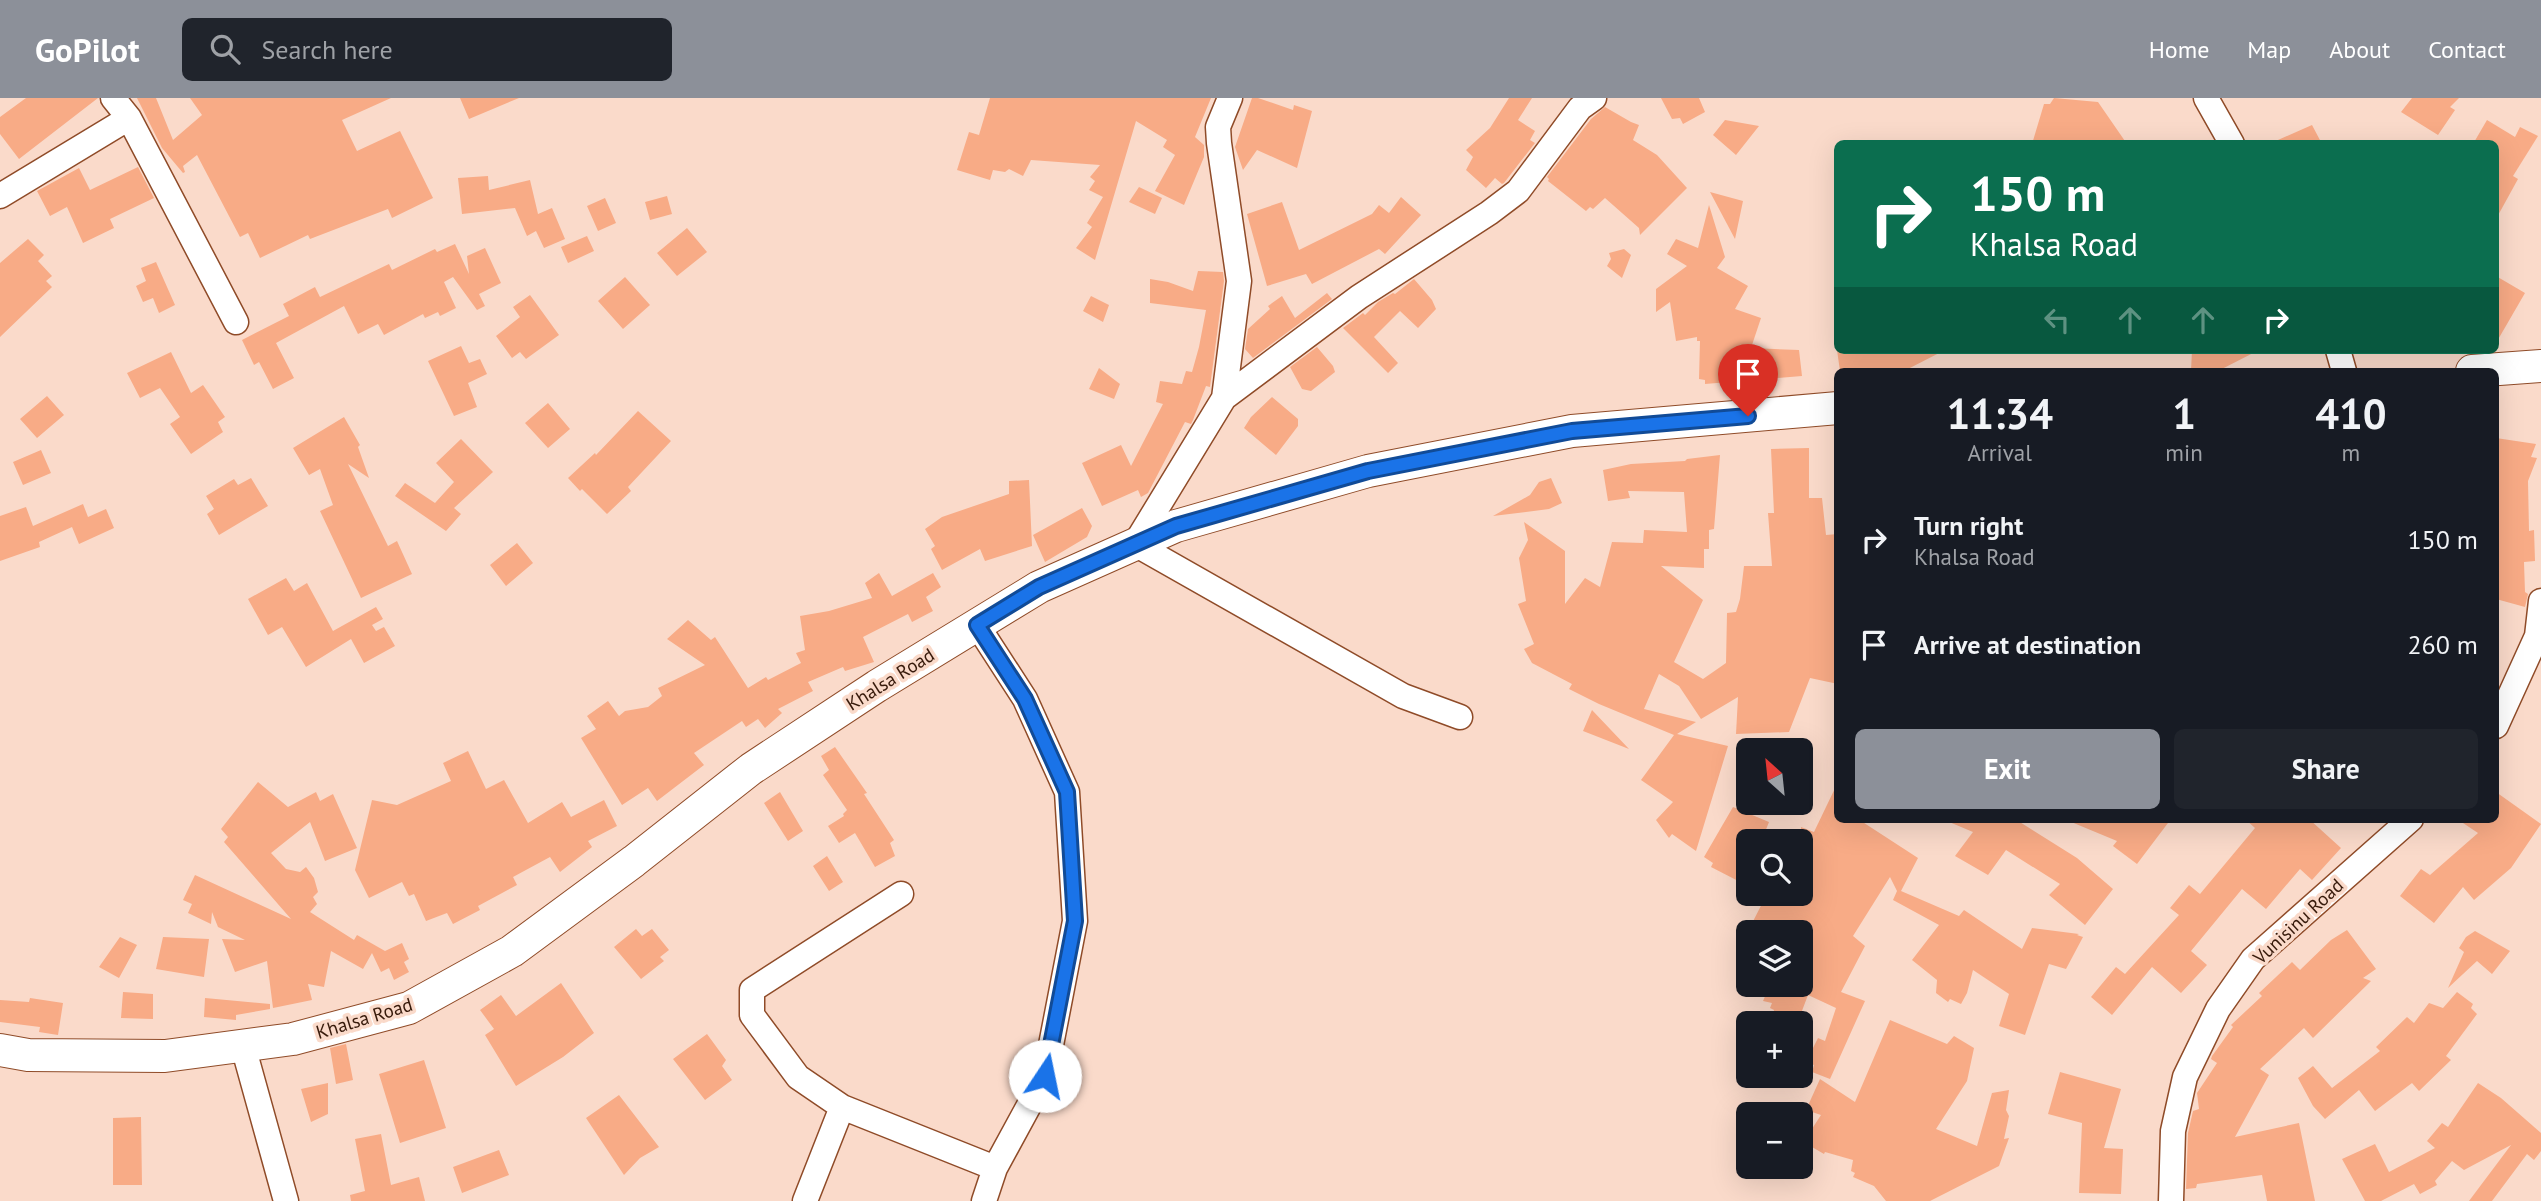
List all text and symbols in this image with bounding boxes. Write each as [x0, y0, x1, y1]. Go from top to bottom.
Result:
search box [182, 18, 672, 81]
text: GoPilot [35, 28, 140, 71]
icon: search [206, 30, 244, 68]
text: Search here [262, 33, 393, 66]
text: Home [2149, 34, 2209, 65]
text: Map [2247, 34, 2291, 65]
text: About [2329, 34, 2390, 65]
text: Contact [2428, 34, 2506, 65]
text: 150 m [1970, 161, 2105, 225]
icon: right [1855, 168, 1946, 259]
text: Khalsa Road [1970, 223, 2138, 265]
icon: left [2038, 301, 2076, 339]
icon: ahead [2111, 301, 2149, 339]
icon: ahead [2184, 301, 2222, 339]
icon: right [2257, 301, 2295, 339]
pin [1718, 344, 1778, 416]
icon: arrive [1729, 355, 1767, 393]
text: 11:34 [1946, 386, 2053, 441]
text: 1 [2172, 386, 2196, 441]
text: 410 [2315, 386, 2387, 441]
text: Arrival [1967, 438, 2032, 467]
text: min [2165, 438, 2203, 467]
text: m [2342, 438, 2360, 467]
text: Turn right [1914, 509, 2023, 542]
icon: right [1855, 521, 1893, 559]
text: 150 m [2407, 523, 2478, 556]
text: Khalsa Road [1914, 542, 2035, 571]
icon: arrive [1855, 626, 1893, 664]
text: Arrive at destination [1914, 628, 2141, 661]
text: 260 m [2407, 628, 2478, 661]
street label: Khalsa Road [841, 642, 939, 716]
button: Exit [1855, 729, 2160, 809]
button: Share [2174, 729, 2478, 809]
north arrow [1736, 738, 1813, 816]
map controls [1736, 738, 1813, 1179]
button: search [1736, 829, 1813, 906]
street label: Vunisinu Road [2247, 873, 2348, 970]
button: layers [1736, 920, 1813, 997]
street label: Khalsa Road [313, 992, 415, 1044]
button: + [1736, 1011, 1813, 1088]
position arrow [1008, 1039, 1082, 1113]
button: − [1736, 1102, 1813, 1179]

